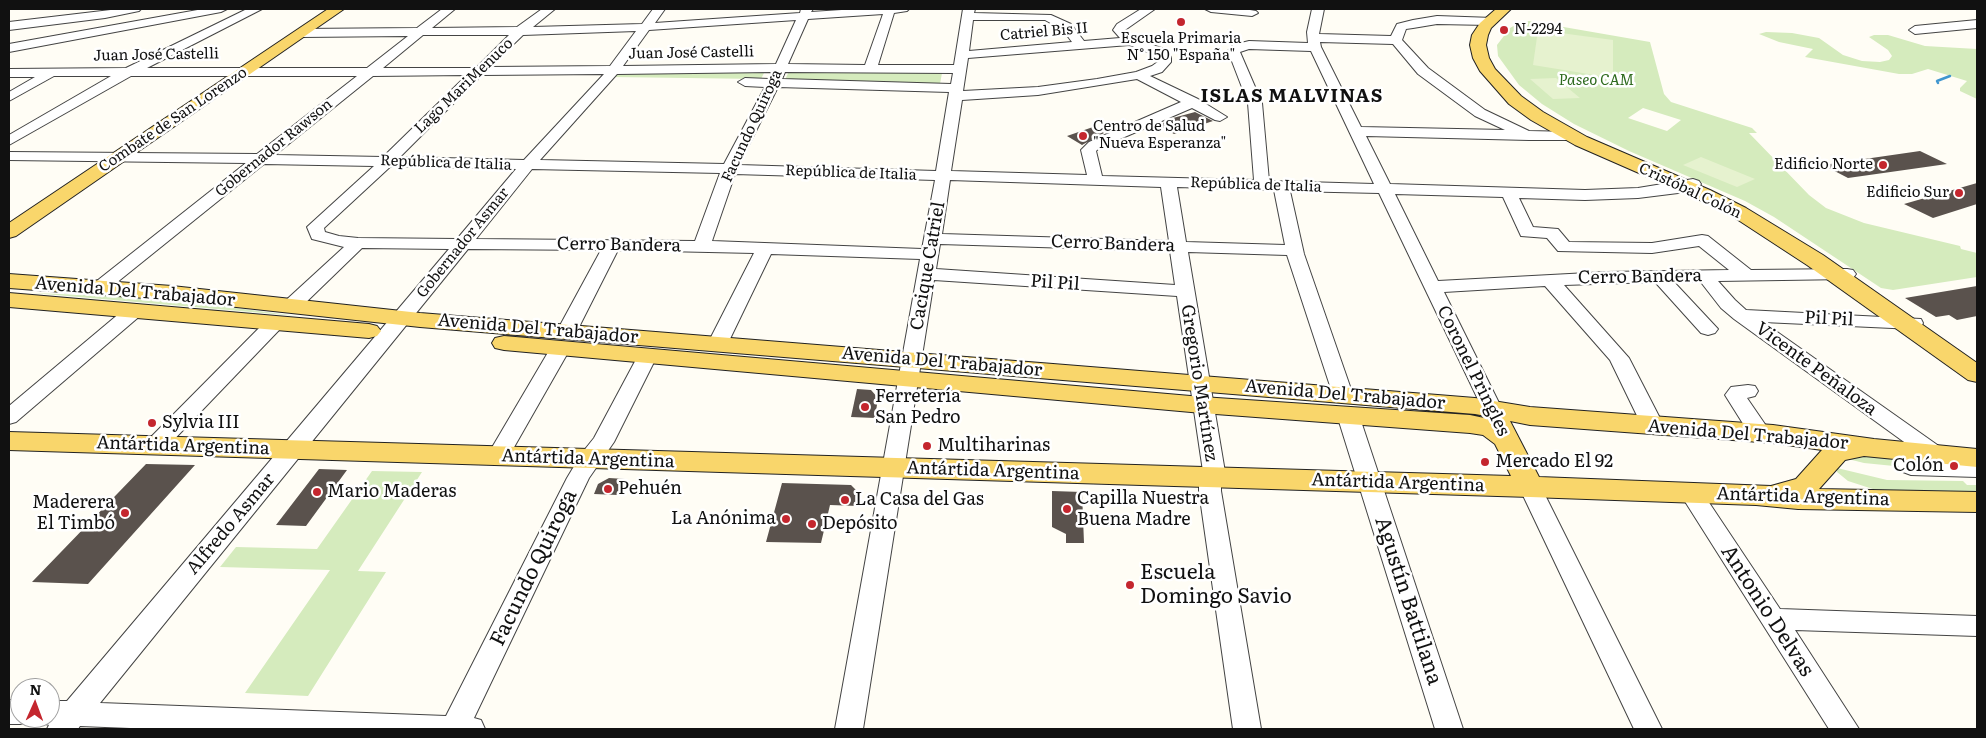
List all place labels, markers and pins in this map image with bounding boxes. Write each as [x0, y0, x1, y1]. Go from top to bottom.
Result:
marker: Escuela Primaria N° 150 "España" [1175, 16, 1187, 28]
place label: N-2294 [1514, 21, 1563, 39]
marker: N-2294 [1498, 24, 1510, 36]
place label: Escuela Primaria N° 150 "España" [1121, 30, 1241, 65]
place label: Centro de Salud "Nueva Esperanza" [1093, 118, 1226, 153]
marker: Centro de Salud "Nueva Esperanza" [1077, 130, 1089, 142]
place label: Edificio Norte [1774, 156, 1873, 174]
marker: Edificio Norte [1877, 159, 1889, 171]
place label: Edificio Sur [1866, 184, 1949, 202]
marker: Edificio Sur [1953, 187, 1965, 199]
place label: Ferretería San Pedro [875, 386, 961, 428]
marker: Ferretería San Pedro [859, 401, 871, 413]
place label: Sylvia III [162, 412, 240, 434]
marker: Sylvia III [146, 417, 158, 429]
place label: Multiharinas [937, 435, 1050, 457]
marker: Multiharinas [921, 440, 933, 452]
place label: Mercado El 92 [1495, 451, 1613, 473]
place label: Colón [1893, 455, 1944, 477]
marker: Mercado El 92 [1479, 456, 1491, 468]
marker: Colón [1948, 460, 1960, 472]
place label: Pehuén [618, 478, 682, 500]
place label: Mario Maderas [327, 481, 456, 503]
marker: Pehuén [602, 483, 614, 495]
marker: Mario Maderas [311, 486, 323, 498]
place label: Capilla Nuestra Buena Madre [1077, 488, 1209, 530]
place label: La Casa del Gas [855, 489, 984, 511]
place label: Maderera El Timbó [32, 492, 115, 534]
marker: La Casa del Gas [839, 494, 851, 506]
marker: Capilla Nuestra Buena Madre [1061, 503, 1073, 515]
marker: Maderera El Timbó [119, 507, 131, 519]
place label: La Anónima [671, 508, 776, 530]
marker: La Anónima [780, 513, 792, 525]
place label: Depósito [822, 513, 898, 535]
marker: Depósito [806, 518, 818, 530]
place label: Escuela Domingo Savio [1140, 560, 1292, 610]
marker: Escuela Domingo Savio [1124, 579, 1136, 591]

